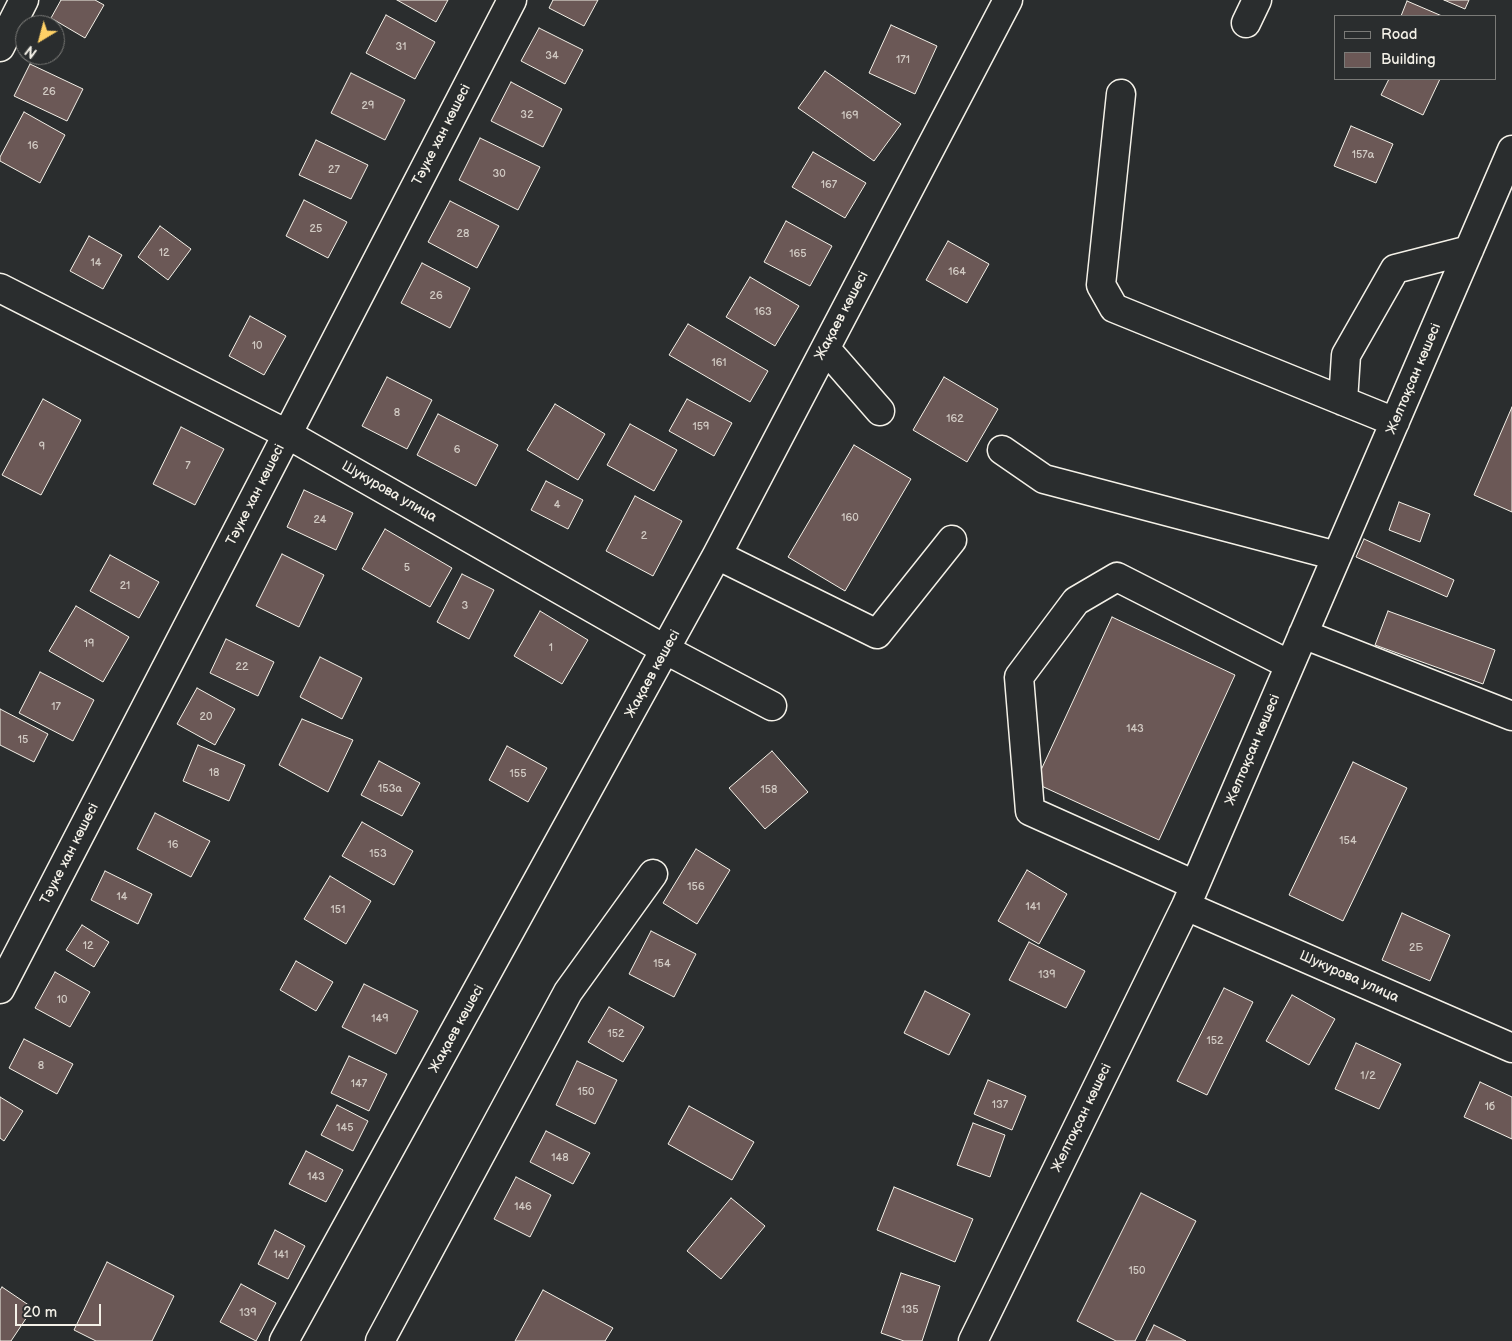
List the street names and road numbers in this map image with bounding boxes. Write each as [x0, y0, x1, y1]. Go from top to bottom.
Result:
street label: Тәуке хан көшесі [409, 82, 475, 188]
street label: Жақаев көшесі [811, 269, 873, 363]
street label: Желтоқсан көшесі [1383, 321, 1445, 437]
street label: Тәуке хан көшесі [223, 442, 289, 548]
street label: Шукурова улица [338, 458, 440, 526]
street label: Жақаев көшесі [622, 627, 684, 721]
street label: Желтоқсан көшесі [1222, 692, 1284, 808]
street label: Тәуке хан көшесі [37, 801, 103, 907]
street label: Шукурова улица [1297, 948, 1401, 1006]
street label: Жақаев көшесі [426, 982, 488, 1076]
street label: Желтоқсан көшесі [1048, 1061, 1116, 1175]

